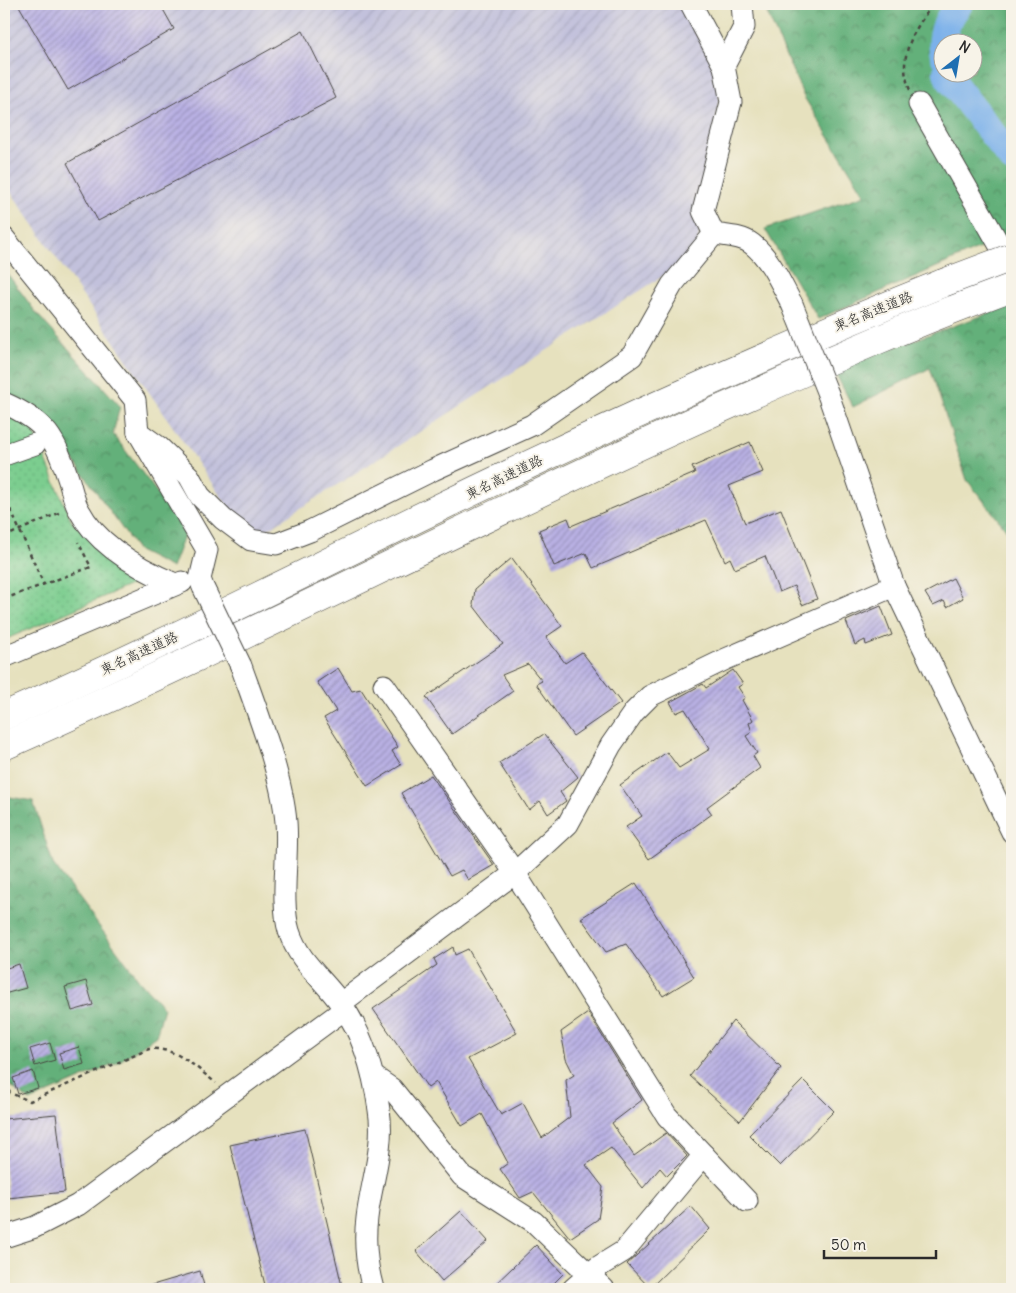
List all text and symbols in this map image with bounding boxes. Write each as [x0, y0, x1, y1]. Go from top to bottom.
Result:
north arrow [934, 32, 984, 82]
text: N [956, 37, 973, 57]
street label: 東名高速道路 [831, 287, 915, 335]
street label: 東名高速道路 [462, 450, 546, 504]
street label: 東名高速道路 [97, 627, 181, 679]
scale bar [824, 1228, 936, 1260]
text: 50 m [831, 1235, 866, 1254]

